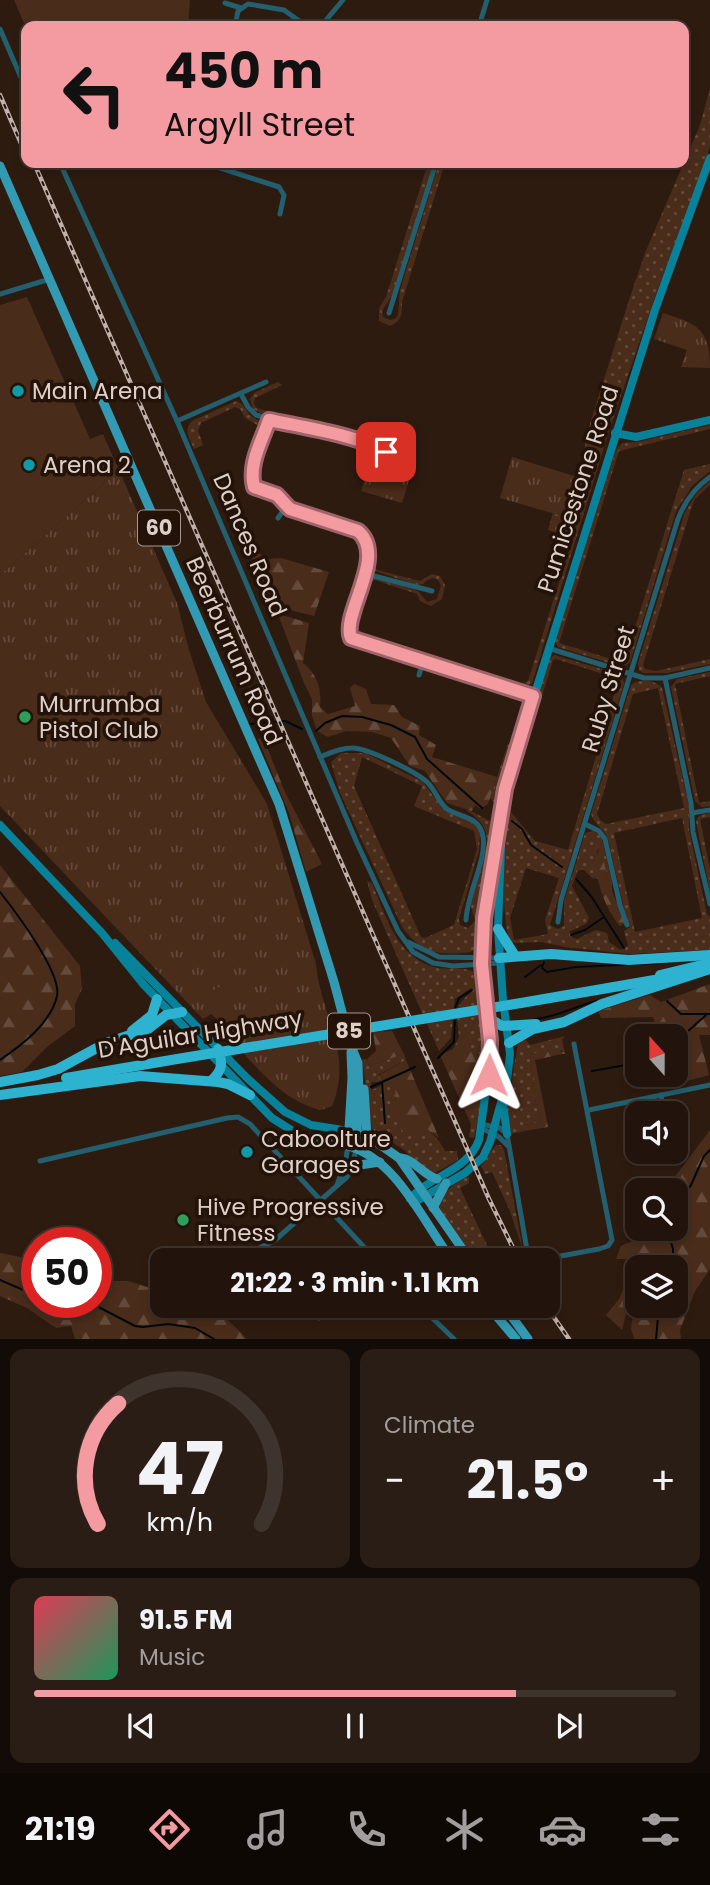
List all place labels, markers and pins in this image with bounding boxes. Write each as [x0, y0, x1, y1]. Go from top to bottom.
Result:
place label: Main Arena [32, 375, 162, 407]
marker: Main Arena [10, 383, 26, 399]
pin [356, 422, 416, 482]
place label: Arena 2 [43, 449, 131, 481]
marker: Arena 2 [21, 457, 37, 473]
place label: Murrumba Pistol Club [39, 688, 160, 746]
marker: Murrumba Pistol Club [17, 709, 33, 725]
place label: Caboolture Garages [261, 1123, 391, 1181]
marker: Caboolture Garages [239, 1144, 255, 1160]
place label: Hive Progressive Fitness [197, 1191, 384, 1249]
marker: Hive Progressive Fitness [175, 1212, 191, 1228]

